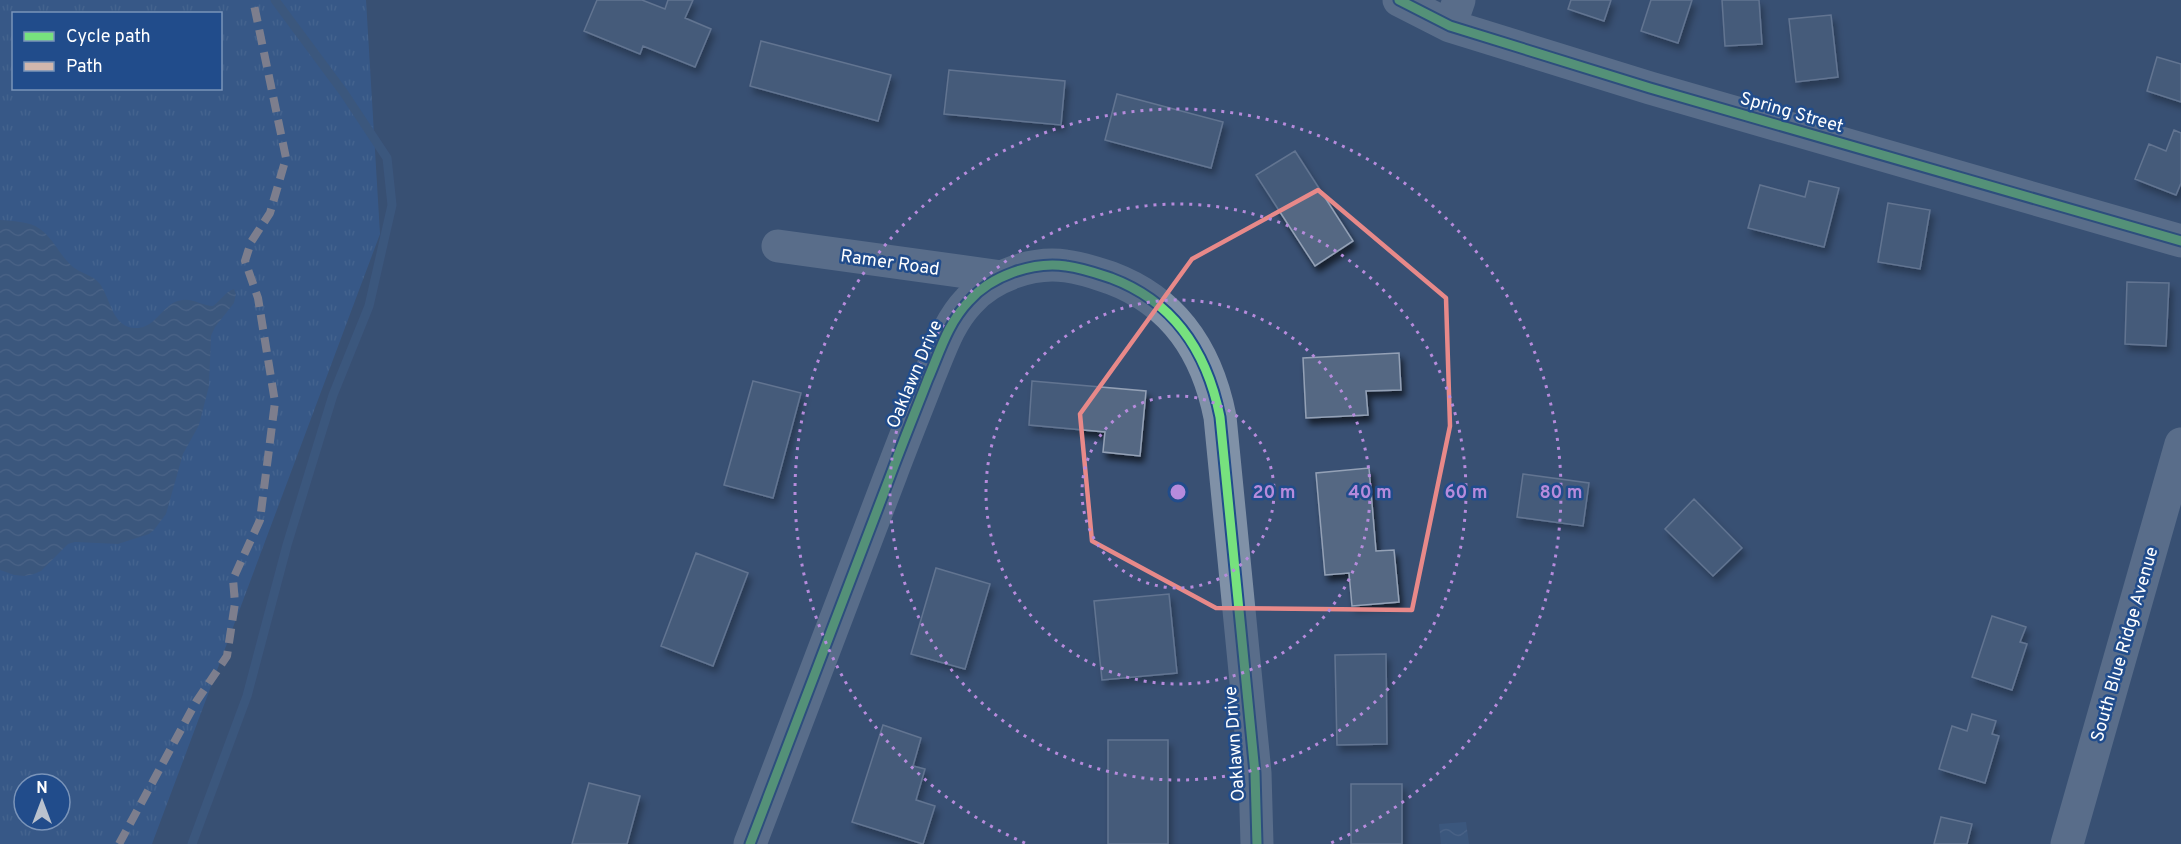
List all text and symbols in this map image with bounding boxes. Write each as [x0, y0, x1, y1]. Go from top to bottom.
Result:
legend [12, 12, 222, 90]
text: Cycle path [66, 26, 151, 49]
text: Path [66, 56, 103, 79]
street label: Spring Street [1737, 88, 1846, 139]
street label: Ramer Road [839, 245, 941, 282]
street label: Oaklawn Drive [882, 317, 949, 432]
centre of rings [1168, 482, 1188, 502]
text: 20 m [1252, 482, 1296, 505]
text: 40 m [1348, 482, 1392, 505]
text: 60 m [1444, 482, 1488, 505]
text: 80 m [1539, 482, 1583, 505]
street label: South Blue Ridge Avenue [2087, 544, 2164, 745]
street label: Oaklawn Drive [1220, 685, 1251, 802]
north arrow [12, 772, 72, 832]
text: N [36, 779, 48, 799]

